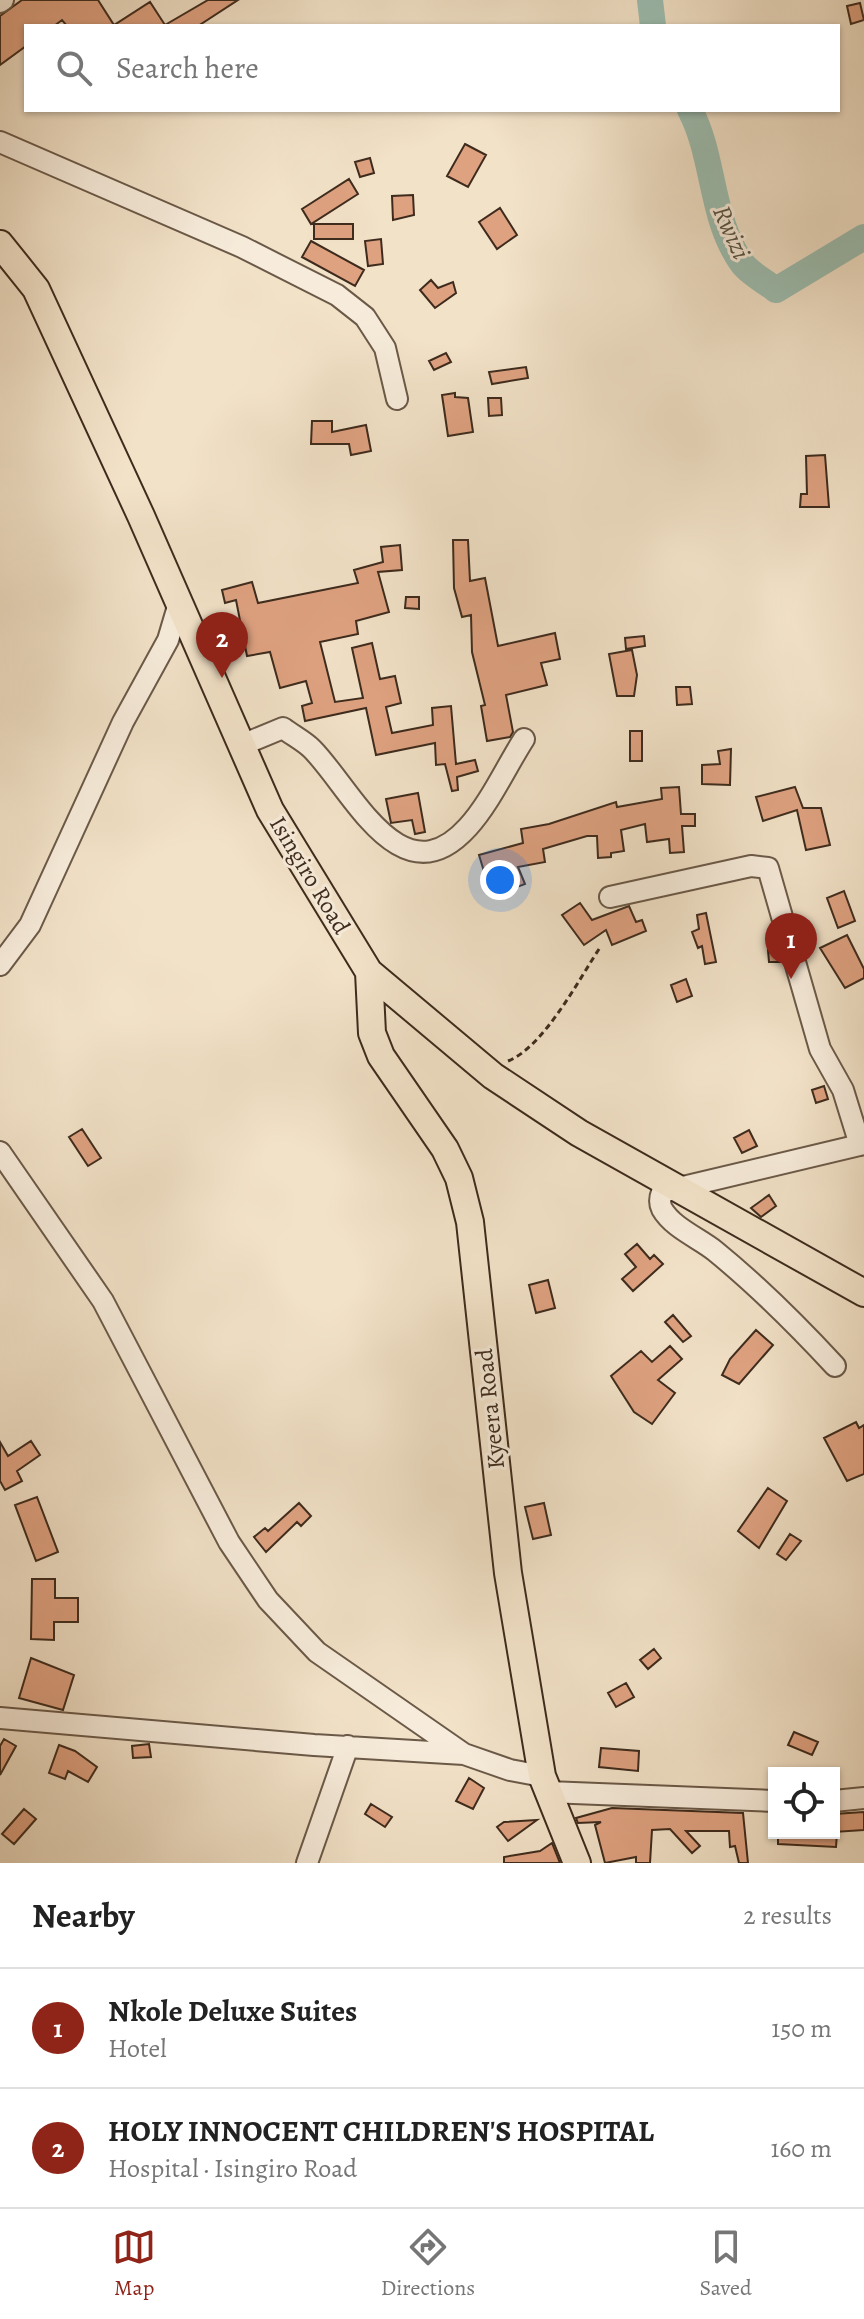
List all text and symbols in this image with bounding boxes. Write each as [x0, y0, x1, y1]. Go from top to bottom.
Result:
search box [24, 24, 840, 112]
icon: search [52, 46, 96, 90]
text: Search here [116, 48, 259, 88]
water label: Rwizi [704, 200, 759, 265]
pin: 2 [196, 612, 248, 678]
street label: Isingiro Road [262, 810, 358, 940]
your location [480, 860, 520, 900]
pin: 1 [765, 913, 817, 979]
street label: Kyeera Road [468, 1347, 512, 1471]
map controls [768, 1767, 840, 1839]
button: locate [768, 1767, 840, 1839]
text: Nearby [32, 1892, 135, 1939]
text: 2 results [743, 1898, 832, 1933]
text: Nkole Deluxe Suites [108, 1991, 357, 2031]
text: 1 [53, 2011, 63, 2046]
text: 150 m [771, 2011, 832, 2046]
text: Hotel [108, 2031, 167, 2066]
text: HOLY INNOCENT CHILDREN'S HOSPITAL [108, 2111, 654, 2151]
text: 2 [52, 2131, 64, 2166]
text: 160 m [770, 2131, 832, 2166]
text: Hospital · Isingiro Road [108, 2151, 357, 2186]
tab: Map [112, 2225, 156, 2303]
tab: Directions [381, 2225, 475, 2303]
tab: Saved [700, 2225, 752, 2303]

